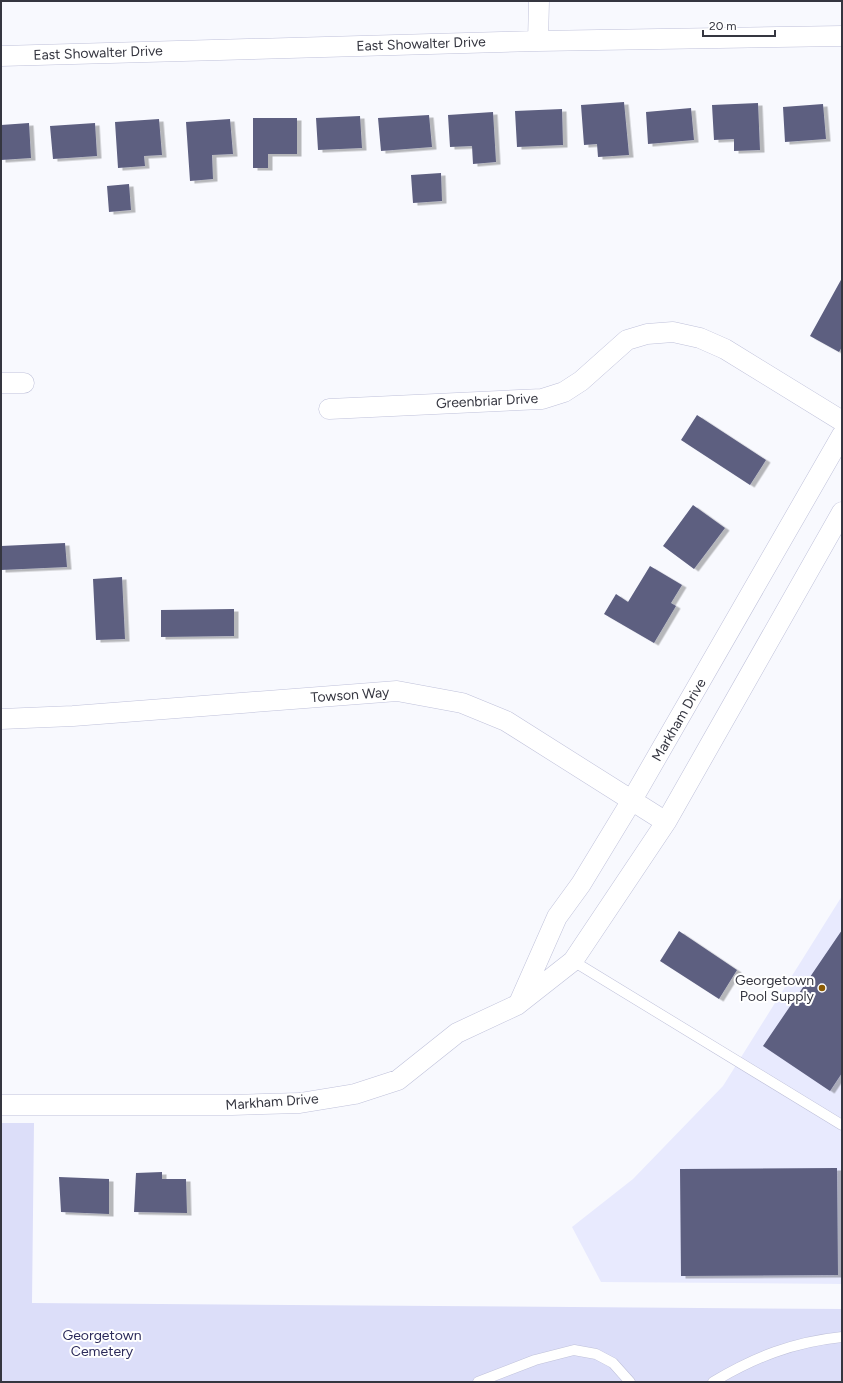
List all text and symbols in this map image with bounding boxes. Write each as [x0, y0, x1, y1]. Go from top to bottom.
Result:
scale bar [703, 12, 775, 38]
text: 20 m [709, 19, 737, 33]
street label: East Showalter Drive [356, 33, 486, 55]
street label: East Showalter Drive [33, 42, 163, 64]
street label: Greenbriar Drive [435, 390, 539, 412]
street label: Markham Drive [648, 675, 710, 765]
street label: Towson Way [310, 684, 391, 706]
place label: Georgetown Pool Supply [735, 972, 815, 1005]
marker: Georgetown Pool Supply [817, 983, 827, 993]
street label: Markham Drive [225, 1090, 319, 1114]
park label: Georgetown Cemetery [63, 1327, 142, 1360]

